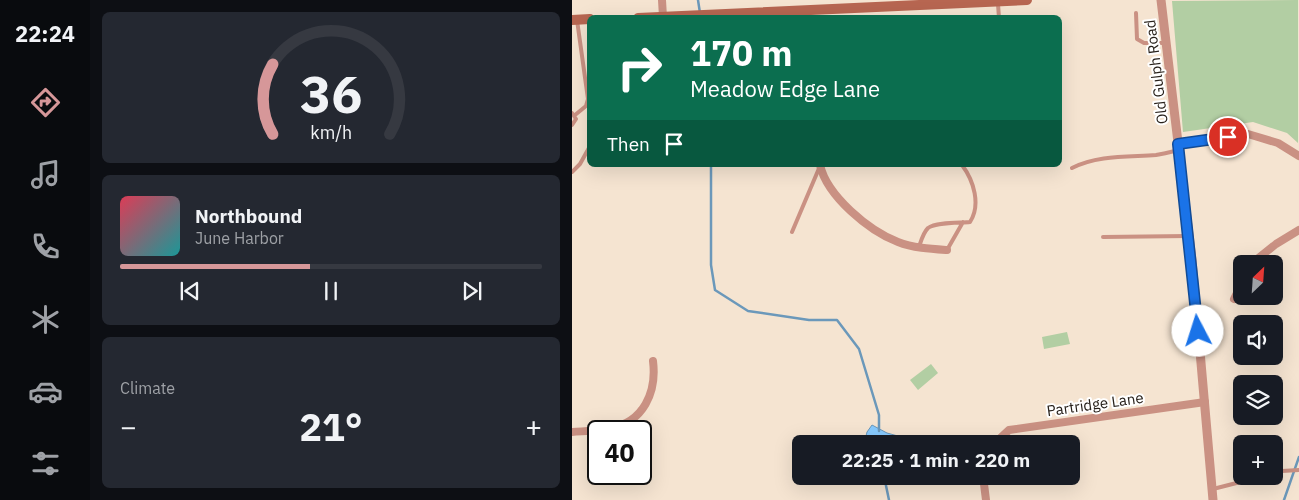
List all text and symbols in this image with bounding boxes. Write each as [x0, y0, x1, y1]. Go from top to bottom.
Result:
text: 22:24 [15, 19, 75, 48]
street label: Old Gulph Road [1140, 19, 1172, 125]
text: 170 m [690, 30, 793, 76]
icon: right [607, 35, 672, 100]
text: 36 [300, 60, 362, 127]
text: Meadow Edge Lane [690, 74, 880, 103]
icon: directions [28, 85, 63, 120]
pin [1207, 116, 1249, 158]
text: km/h [310, 121, 352, 144]
icon: arrive [1214, 123, 1242, 151]
icon: arrive [660, 130, 688, 158]
text: Then [607, 132, 650, 156]
icon: music [28, 157, 63, 192]
text: Northbound [195, 204, 302, 228]
text: June Harbor [195, 228, 284, 248]
icon: phone [28, 229, 63, 264]
north arrow [1233, 255, 1283, 305]
map controls [1233, 255, 1283, 485]
icon: previous [176, 277, 204, 305]
icon: pause [317, 277, 345, 305]
icon: next [458, 277, 486, 305]
icon: climate [28, 302, 63, 337]
position arrow [1171, 304, 1223, 356]
button: sound [1233, 315, 1283, 365]
icon: car [28, 374, 63, 409]
button: layers [1233, 375, 1283, 425]
text: Climate [120, 378, 175, 398]
street label: Partridge Lane [1045, 388, 1145, 420]
text: 21° [299, 402, 363, 451]
text: − [120, 408, 137, 445]
text: + [525, 408, 542, 445]
speed limit sign: 40 [587, 420, 652, 485]
button: + [1233, 435, 1283, 485]
icon: filters [28, 446, 63, 481]
text: 22:25 · 1 min · 220 m [842, 448, 1030, 472]

